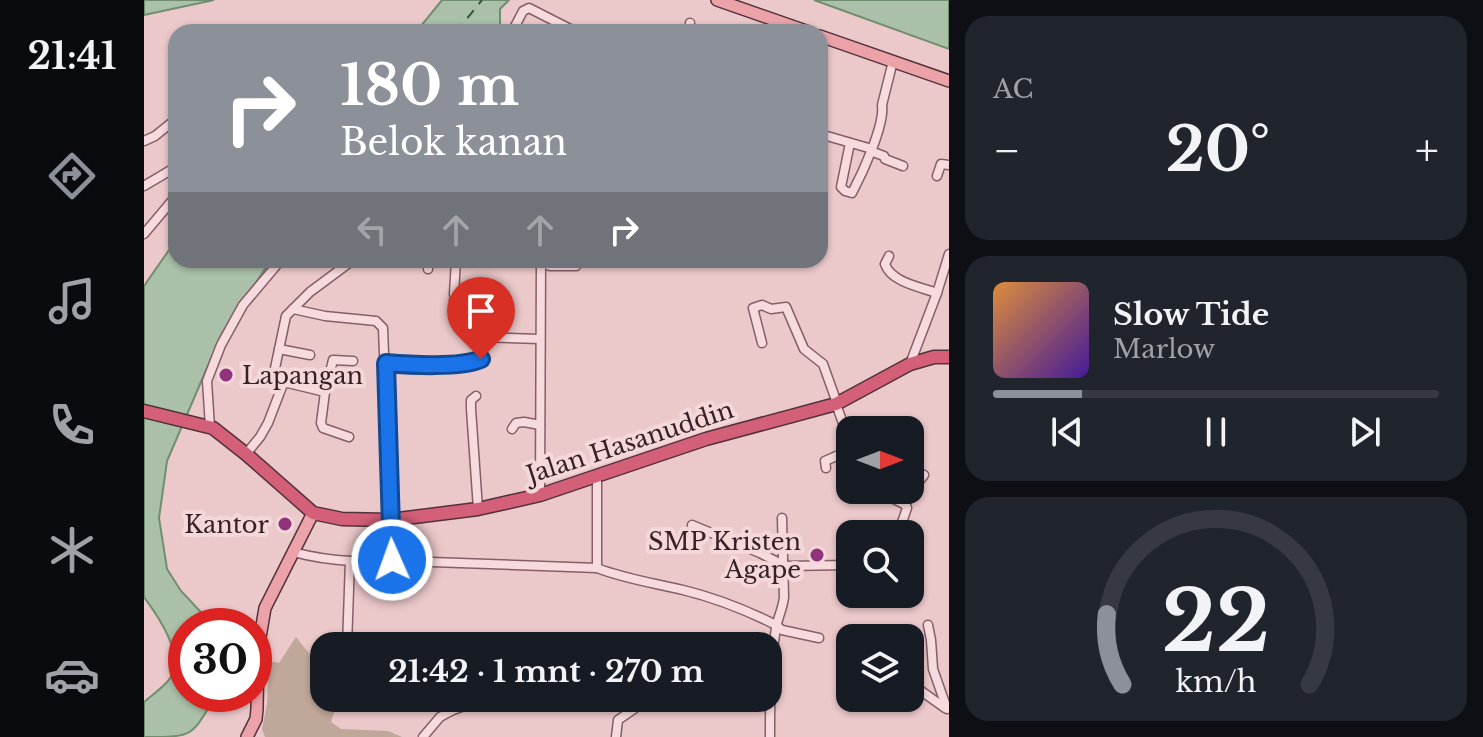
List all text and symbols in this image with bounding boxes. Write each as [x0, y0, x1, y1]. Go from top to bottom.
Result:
text: 21:41 [28, 34, 116, 79]
text: 180 m [340, 51, 519, 120]
icon: right [208, 56, 312, 160]
text: AC [993, 73, 1033, 105]
text: 20° [1166, 113, 1270, 187]
text: Belok kanan [340, 120, 567, 165]
text: − [993, 123, 1021, 178]
text: + [1415, 123, 1439, 178]
icon: directions [44, 148, 100, 204]
icon: left [350, 208, 394, 252]
icon: ahead [434, 208, 478, 252]
icon: ahead [518, 208, 562, 252]
icon: right [602, 208, 646, 252]
icon: music [44, 273, 100, 329]
pin [447, 277, 515, 359]
icon: arrive [459, 289, 503, 333]
text: Slow Tide [1113, 296, 1269, 333]
text: Marlow [1113, 333, 1215, 365]
place label: Lapangan [242, 361, 363, 390]
marker: Lapangan [217, 366, 235, 384]
street label: Jalan Hasanuddin [520, 395, 737, 490]
icon: phone [44, 397, 100, 453]
icon: previous [1045, 410, 1089, 454]
icon: pause [1194, 410, 1238, 454]
icon: next [1343, 410, 1387, 454]
north arrow [836, 416, 924, 504]
map controls [836, 416, 924, 712]
place label: Kantor [184, 510, 270, 539]
marker: Kantor [276, 515, 294, 533]
position arrow [350, 518, 434, 602]
button: search [836, 520, 924, 608]
icon: climate [44, 522, 100, 578]
place label: SMP Kristen Agape [648, 527, 801, 584]
marker: SMP Kristen Agape [808, 546, 826, 564]
text: 22 [1162, 569, 1270, 672]
speed limit sign: 30 [168, 608, 272, 712]
button: layers [836, 624, 924, 712]
icon: car [44, 647, 100, 703]
text: 21:42 · 1 mnt · 270 m [388, 653, 704, 690]
text: km/h [1175, 664, 1257, 700]

